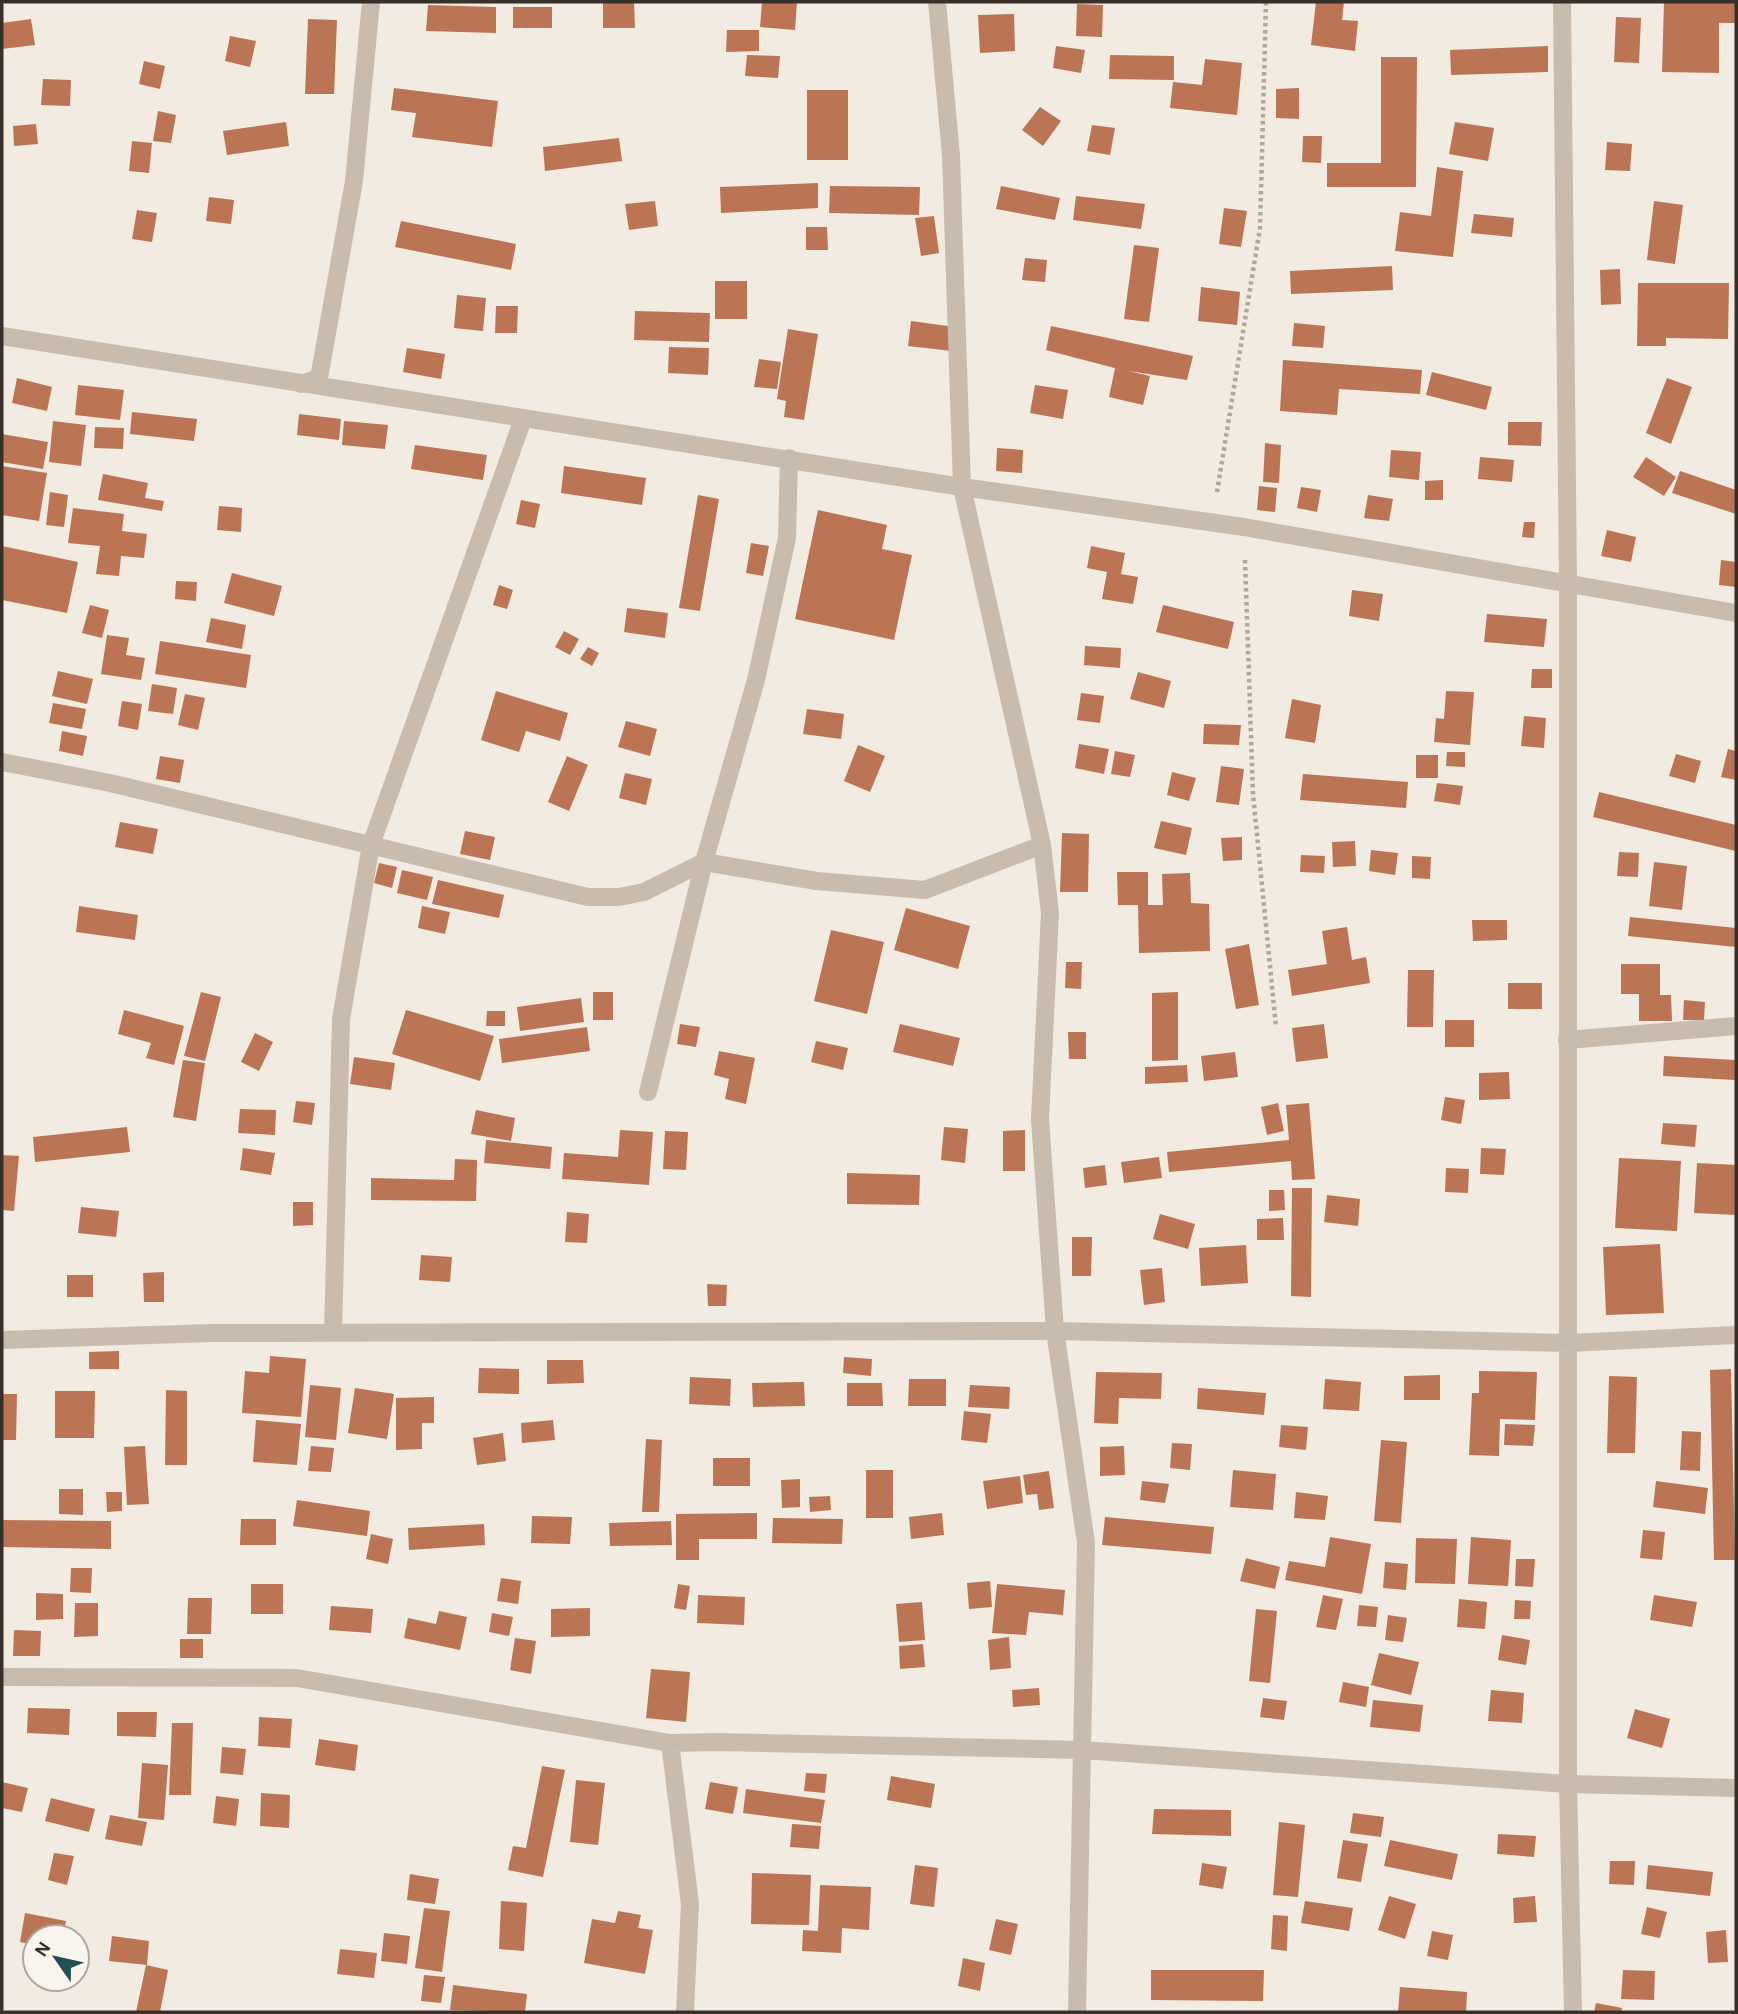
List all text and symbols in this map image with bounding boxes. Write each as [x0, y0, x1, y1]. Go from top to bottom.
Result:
north arrow [21, 1923, 91, 1993]
text: N [32, 1939, 55, 1960]

